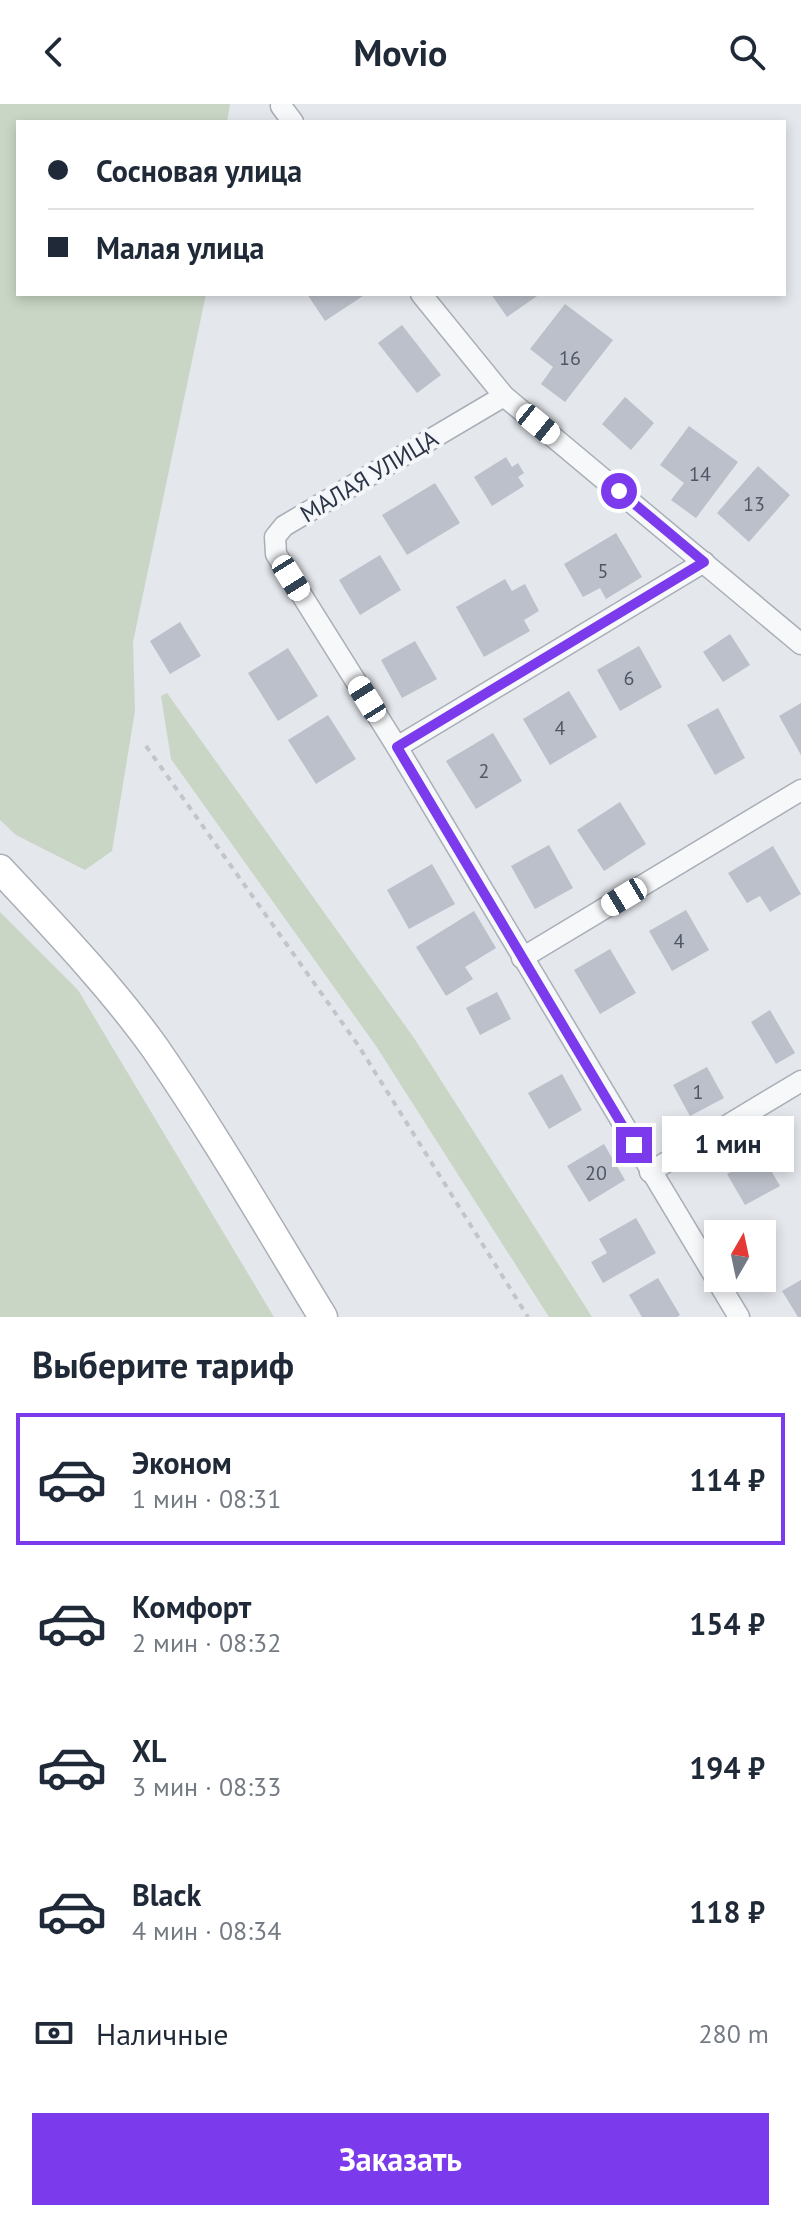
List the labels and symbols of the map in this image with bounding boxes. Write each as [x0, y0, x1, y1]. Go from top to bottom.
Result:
house number: 16 [559, 345, 581, 371]
car [512, 400, 564, 448]
street label: МАЛАЯ УЛИЦА [294, 423, 444, 529]
house number: 14 [689, 461, 711, 487]
route start [601, 473, 637, 509]
house number: 13 [743, 491, 765, 517]
car [268, 551, 314, 605]
house number: 5 [598, 558, 608, 584]
house number: 6 [624, 665, 634, 691]
car [344, 672, 390, 726]
house number: 4 [555, 715, 566, 741]
house number: 2 [479, 758, 489, 784]
car [597, 874, 651, 920]
house number: 4 [674, 928, 685, 954]
house number: 1 [693, 1079, 703, 1105]
callout: 1 мин [662, 1117, 794, 1173]
route end [616, 1127, 652, 1163]
house number: 20 [585, 1160, 607, 1186]
north arrow [704, 1220, 776, 1292]

